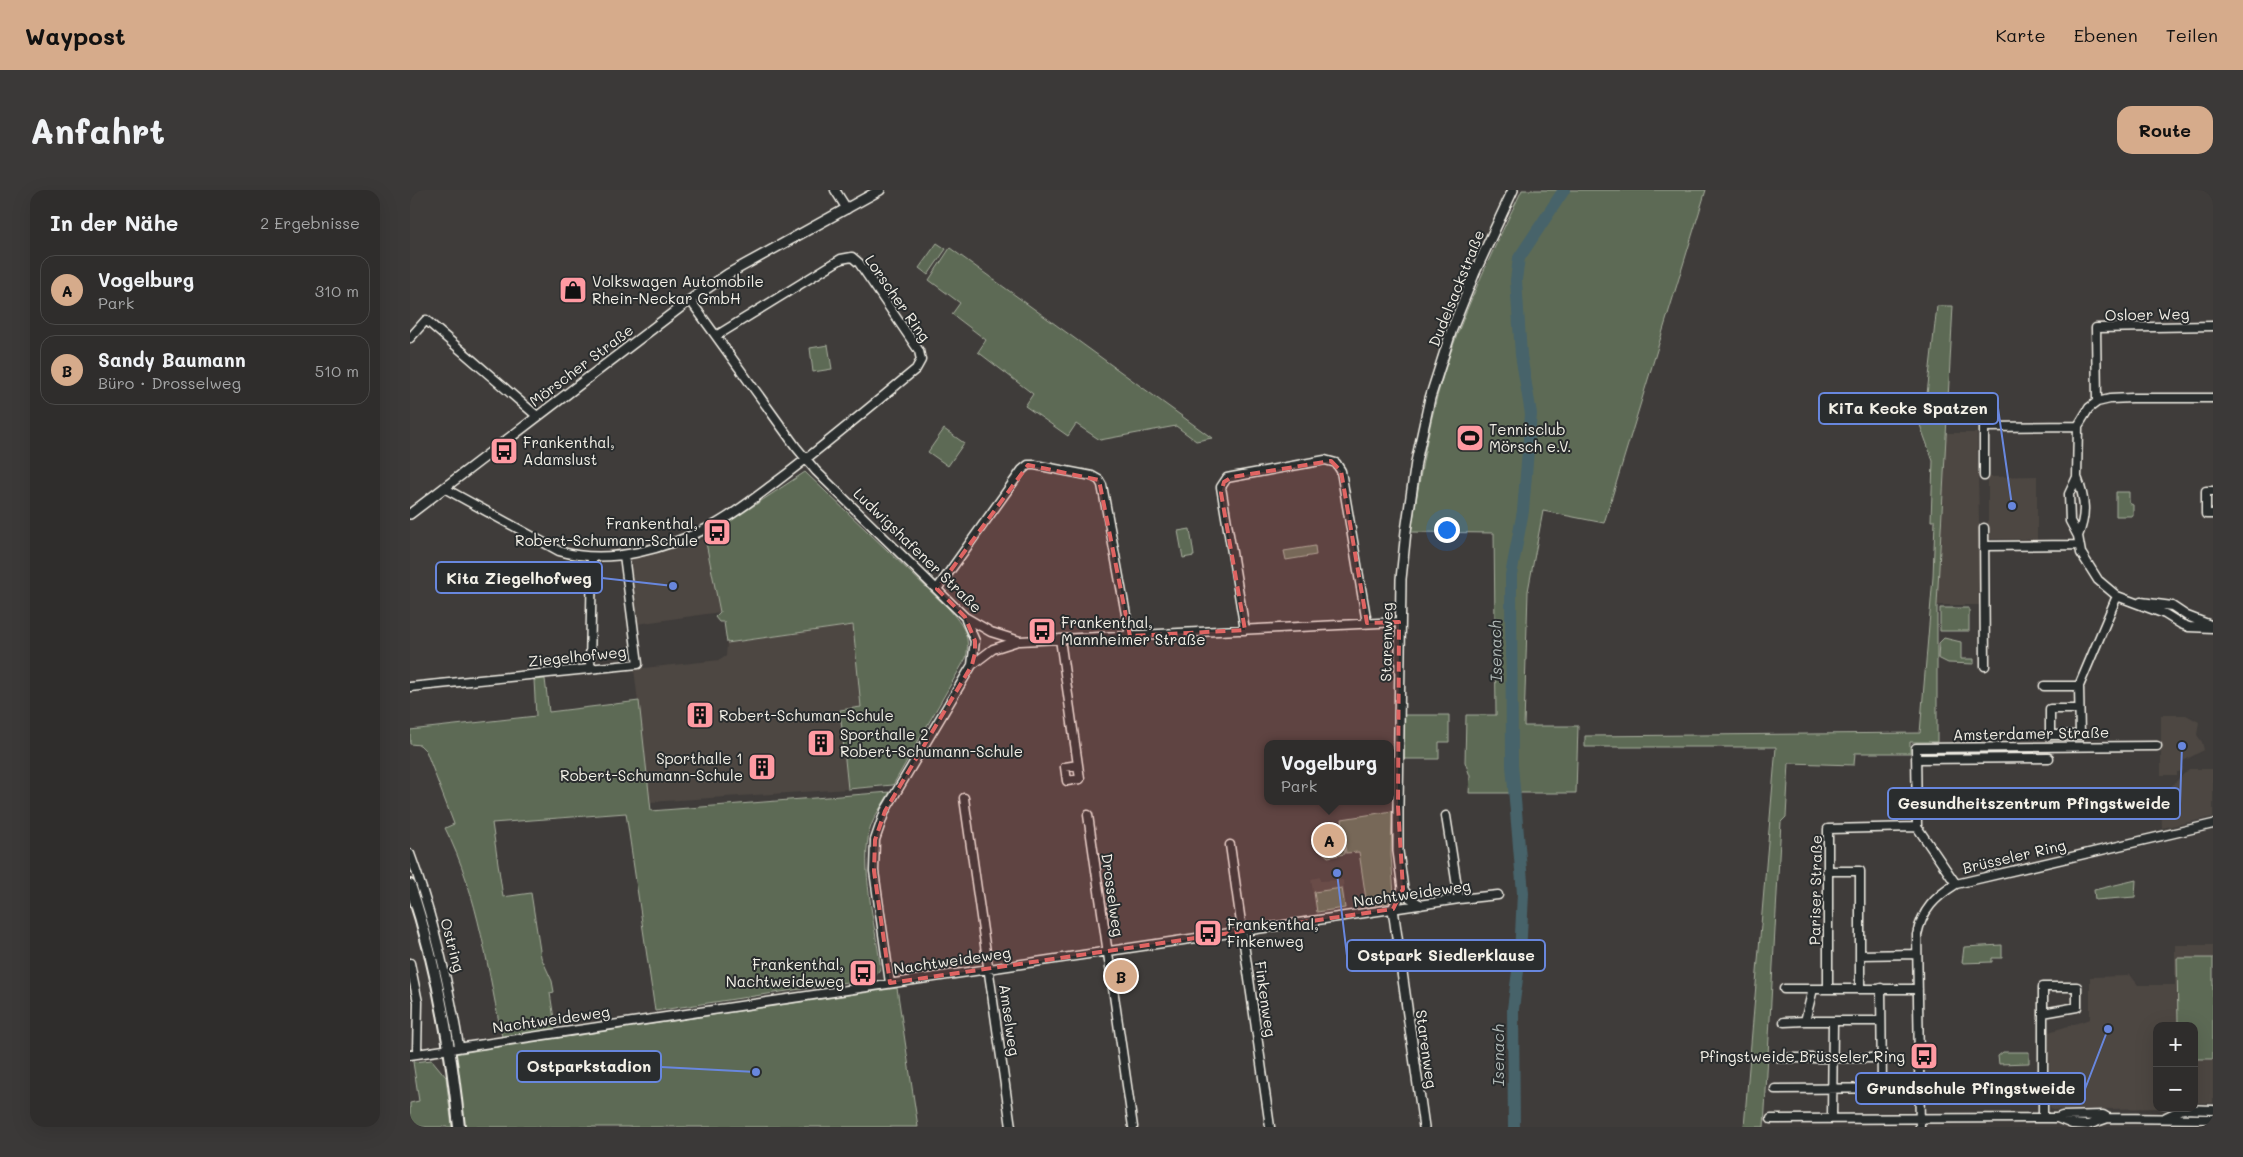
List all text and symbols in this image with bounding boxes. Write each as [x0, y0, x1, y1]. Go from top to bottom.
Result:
text: Waypost [25, 20, 126, 51]
text: Karte [1995, 23, 2046, 47]
text: Ebenen [2074, 23, 2138, 47]
text: Teilen [2166, 23, 2218, 47]
button: Route [2117, 106, 2213, 154]
text: Anfahrt [30, 107, 165, 153]
text: In der Nähe [50, 209, 178, 236]
text: 2 Ergebnisse [260, 212, 360, 233]
street label: Dudelsackstraße [1423, 227, 1489, 349]
street label: Lorscher Ring [861, 251, 936, 346]
text: Vogelburg [98, 267, 194, 292]
place label: Volkswagen Automobile Rhein-Neckar GmbH [592, 271, 764, 308]
shop icon: Volkswagen Automobile Rhein-Neckar GmbH [558, 275, 588, 305]
text: A [61, 280, 73, 301]
text: 310 m [315, 280, 359, 301]
text: Park [98, 292, 134, 313]
street label: Osloer Weg [2105, 303, 2190, 325]
street label: Mörscher Straße [525, 319, 637, 411]
text: Sandy Baumann [98, 347, 246, 372]
text: B [62, 360, 72, 381]
text: 510 m [315, 360, 359, 381]
text: Büro · Drosselweg [98, 372, 241, 393]
callout: KiTa Kecke Spatzen [1819, 393, 1998, 424]
text: KiTa Kecke Spatzen [1828, 397, 1988, 418]
place label: Tennisclub Mörsch e.V. [1489, 419, 1572, 456]
sports icon: Tennisclub Mörsch e.V. [1455, 423, 1485, 453]
place label: Frankenthal, Adamslust [523, 432, 615, 469]
bus stop icon: Frankenthal, Adamslust [489, 436, 519, 466]
street label: Ludwigshafener Straße [849, 483, 987, 617]
place label: Frankenthal, Robert-Schumann-Schule [515, 513, 698, 550]
bus stop icon: Frankenthal, Robert-Schumann-Schule [702, 517, 732, 547]
your location [1434, 517, 1460, 543]
callout: Kita Ziegelhofweg [436, 562, 602, 593]
text: Kita Ziegelhofweg [446, 567, 592, 588]
street label: Starenweg [1375, 602, 1397, 682]
place label: Frankenthal, Mannheimer Straße [1061, 612, 1206, 649]
bus stop icon: Frankenthal, Mannheimer Straße [1027, 616, 1057, 646]
water label: Isenach [1484, 620, 1506, 682]
street label: Ziegelhofweg [527, 641, 627, 671]
building icon: Robert-Schuman-Schule [685, 700, 715, 730]
place label: Robert-Schuman-Schule [719, 705, 894, 725]
street label: Amsterdamer Straße [1953, 722, 2109, 744]
place label: Sporthalle 2 Robert-Schumann-Schule [840, 724, 1023, 761]
building icon: Sporthalle 2 Robert-Schumann-Schule [806, 728, 836, 758]
popup [1264, 740, 1394, 805]
place label: Sporthalle 1 Robert-Schumann-Schule [560, 748, 743, 785]
text: Vogelburg [1281, 750, 1377, 775]
building icon: Sporthalle 1 Robert-Schumann-Schule [747, 752, 777, 782]
text: Park [1281, 775, 1317, 796]
callout: Gesundheitszentrum Pfingstweide [1888, 788, 2180, 819]
text: Gesundheitszentrum Pfingstweide [1898, 792, 2170, 813]
pin: A [1313, 821, 1345, 859]
street label: Brüsseler Ring [1960, 834, 2068, 878]
street label: Pariser Straße [1804, 835, 1826, 945]
street label: Drosselweg [1097, 852, 1129, 938]
street label: Nachtweideweg [1352, 875, 1472, 911]
place label: Frankenthal, Finkenweg [1227, 914, 1319, 951]
street label: Ostring [436, 916, 470, 974]
bus stop icon: Frankenthal, Finkenweg [1193, 918, 1223, 948]
callout: Ostpark Siedlerklause [1347, 940, 1545, 971]
street label: Nachtweideweg [892, 942, 1012, 978]
text: Ostpark Siedlerklause [1357, 944, 1535, 965]
place label: Frankenthal, Nachtweideweg [726, 954, 844, 991]
pin: B [1105, 957, 1137, 995]
bus stop icon: Frankenthal, Nachtweideweg [848, 958, 878, 988]
street label: Finkenweg [1251, 960, 1281, 1039]
street label: Amselweg [995, 983, 1025, 1057]
street label: Nachtweideweg [491, 1001, 611, 1037]
street label: Starenweg [1412, 1008, 1442, 1090]
map controls [2153, 1022, 2198, 1112]
button: + [2153, 1022, 2198, 1067]
water label: Isenach [1487, 1024, 1508, 1086]
bus stop icon: Pfingstweide Brüsseler Ring [1909, 1041, 1939, 1071]
place label: Pfingstweide Brüsseler Ring [1700, 1046, 1905, 1066]
callout: Ostparkstadion [517, 1051, 661, 1082]
text: Ostparkstadion [527, 1055, 651, 1076]
button: − [2153, 1067, 2198, 1112]
callout: Grundschule Pfingstweide [1856, 1073, 2085, 1104]
text: Grundschule Pfingstweide [1867, 1077, 2075, 1098]

